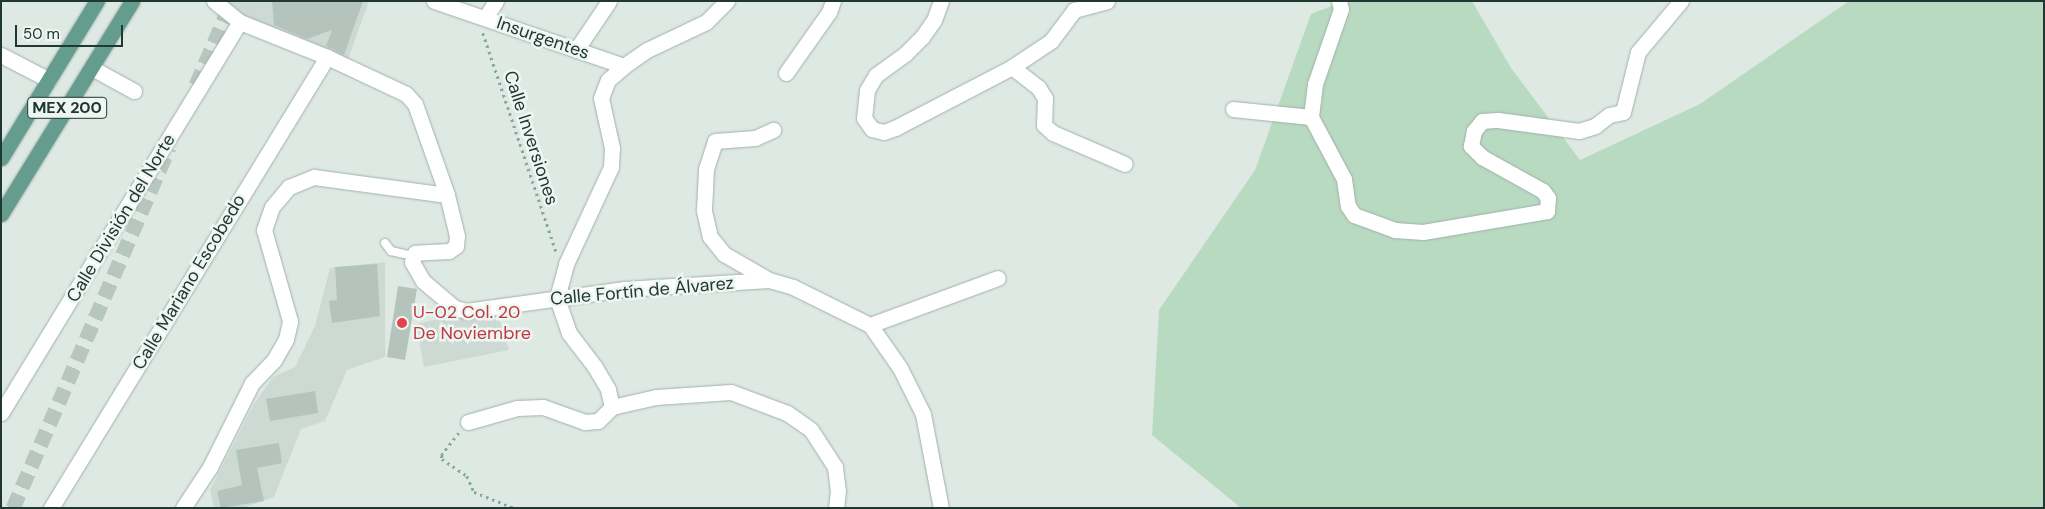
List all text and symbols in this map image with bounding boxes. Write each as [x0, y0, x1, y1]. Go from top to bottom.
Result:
street label: Insurgentes [494, 12, 592, 64]
scale bar [18, 15, 125, 47]
text: 50 m [23, 24, 60, 44]
street label: Calle Inversiones [499, 68, 563, 208]
road number: MEX 200 [27, 95, 107, 122]
street label: Calle División del Norte [62, 130, 180, 306]
street label: Calle Mariano Escobedo [128, 190, 250, 374]
street label: Calle Fortín de Álvarez [549, 272, 735, 310]
place label: U-02 Col. 20 De Noviembre [413, 302, 531, 344]
marker: U-02 Col. 20 De Noviembre [395, 316, 409, 330]

